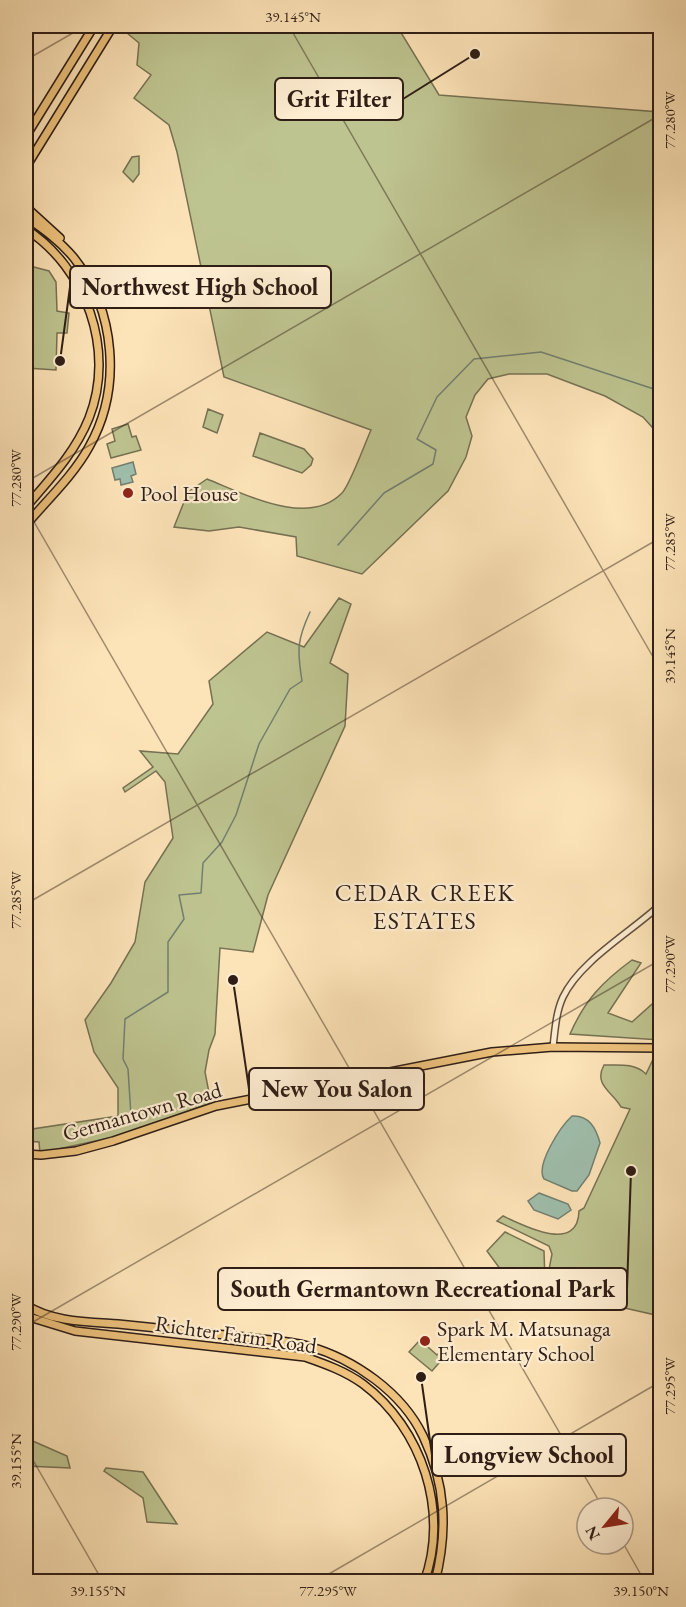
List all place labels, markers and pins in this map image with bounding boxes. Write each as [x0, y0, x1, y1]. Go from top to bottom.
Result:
callout: Grit Filter [275, 78, 403, 120]
callout: Northwest High School [70, 266, 331, 308]
place label: Pool House [140, 479, 239, 508]
marker: Pool House [121, 486, 135, 500]
callout: New You Salon [249, 1068, 424, 1110]
callout: South Germantown Recreational Park [218, 1268, 627, 1310]
place label: Spark M. Matsunaga Elementary School [437, 1314, 611, 1368]
marker: Spark M. Matsunaga Elementary School [418, 1334, 432, 1348]
callout: Longview School [432, 1434, 626, 1476]

